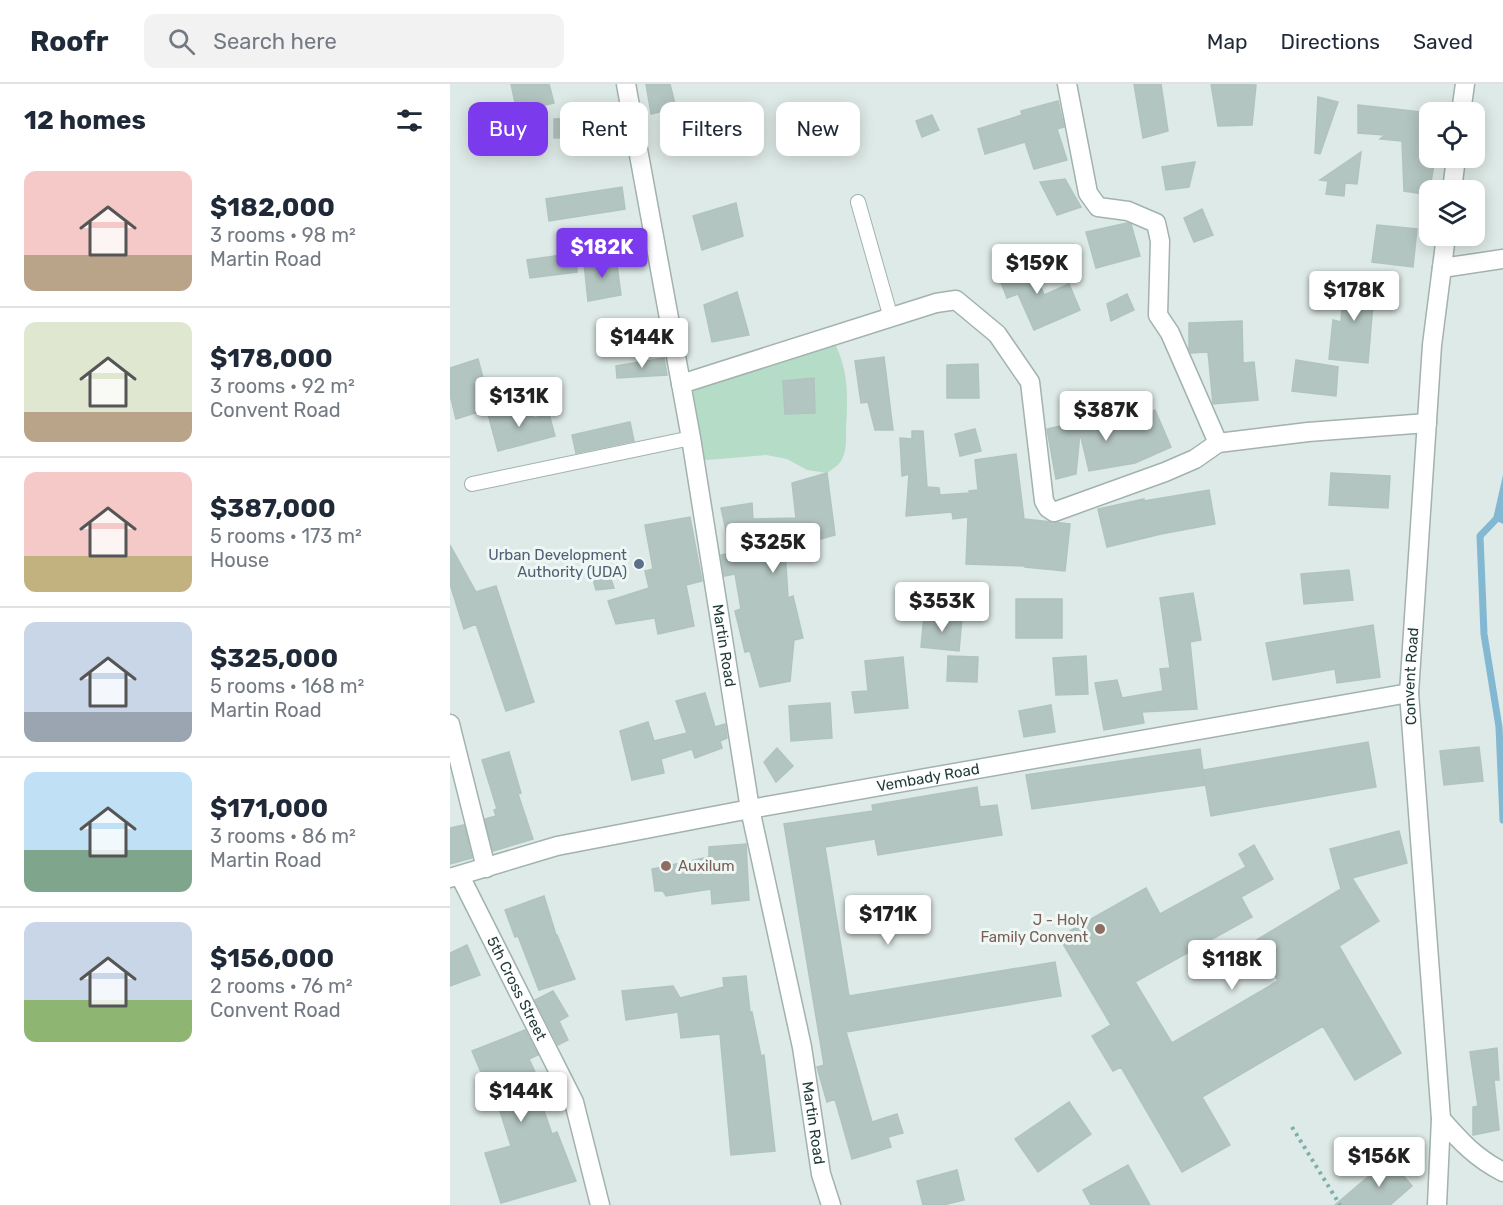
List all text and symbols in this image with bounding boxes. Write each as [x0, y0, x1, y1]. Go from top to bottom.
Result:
search box [144, 14, 564, 68]
text: Roofr [30, 25, 108, 58]
icon: search [165, 25, 198, 58]
text: Search here [213, 28, 337, 55]
text: Map [1207, 29, 1248, 54]
text: Directions [1281, 29, 1380, 54]
text: Saved [1413, 29, 1473, 54]
chip: Buy [468, 102, 548, 156]
chip: Rent [560, 102, 648, 156]
chip: Filters [660, 102, 764, 156]
chip: New [776, 102, 860, 156]
map controls [1419, 102, 1485, 246]
button: locate [1419, 102, 1485, 168]
icon: filters [393, 104, 426, 137]
text: 12 homes [24, 105, 146, 136]
button: layers [1419, 180, 1485, 246]
text: $182,000 [210, 192, 335, 223]
icon: home [72, 195, 144, 267]
text: 3 rooms · 98 m² [210, 223, 356, 247]
pin: $182K [560, 228, 644, 279]
text: $182K [570, 235, 634, 259]
pin: $159K [995, 244, 1079, 295]
text: Martin Road [210, 247, 322, 271]
text: $159K [1006, 251, 1068, 275]
pin: $178K [1312, 271, 1396, 322]
text: $178K [1323, 278, 1385, 302]
pin: $144K [600, 318, 684, 369]
text: $144K [610, 325, 674, 349]
text: $178,000 [210, 343, 333, 374]
icon: home [72, 346, 144, 418]
text: 3 rooms · 92 m² [210, 374, 355, 398]
pin: $131K [477, 377, 561, 428]
text: $131K [489, 384, 549, 408]
pin: $387K [1064, 391, 1148, 442]
text: Convent Road [210, 398, 341, 422]
text: $387K [1074, 398, 1138, 422]
text: $387,000 [210, 493, 336, 524]
icon: home [72, 496, 144, 568]
pin: $325K [731, 523, 815, 574]
text: 5 rooms · 173 m² [210, 524, 362, 548]
text: $325K [740, 530, 806, 554]
place label: Urban Development Authority (UDA) [488, 546, 627, 581]
text: House [210, 548, 269, 572]
marker: Urban Development Authority (UDA) [632, 557, 646, 571]
pin: $353K [900, 582, 984, 633]
text: $353K [909, 589, 975, 613]
street label: Martin Road [709, 603, 739, 688]
street label: Convent Road [1400, 627, 1422, 726]
text: $325,000 [210, 643, 338, 674]
icon: home [72, 646, 144, 718]
text: 5 rooms · 168 m² [210, 674, 364, 698]
text: Martin Road [210, 698, 322, 722]
street label: Vembady Road [875, 760, 981, 796]
text: $171,000 [210, 793, 328, 824]
icon: home [72, 796, 144, 868]
text: 3 rooms · 86 m² [210, 824, 356, 848]
text: Martin Road [210, 848, 322, 872]
place label: Auxilum [678, 857, 735, 875]
marker: Auxilum [659, 859, 673, 873]
pin: $171K [846, 895, 930, 946]
text: $171K [859, 902, 917, 926]
place label: J - Holy Family Convent [980, 911, 1088, 946]
marker: J - Holy Family Convent [1093, 922, 1107, 936]
street label: 5th Cross Street [483, 933, 551, 1044]
pin: $118K [1190, 940, 1274, 991]
text: $156,000 [210, 943, 334, 974]
icon: home [72, 946, 144, 1018]
text: $118K [1202, 947, 1262, 971]
text: 2 rooms · 76 m² [210, 974, 353, 998]
text: Convent Road [210, 998, 341, 1022]
pin: $144K [479, 1072, 563, 1123]
text: $144K [489, 1079, 553, 1103]
street label: Martin Road [798, 1080, 828, 1166]
pin: $156K [1337, 1137, 1421, 1188]
text: $156K [1348, 1144, 1410, 1168]

